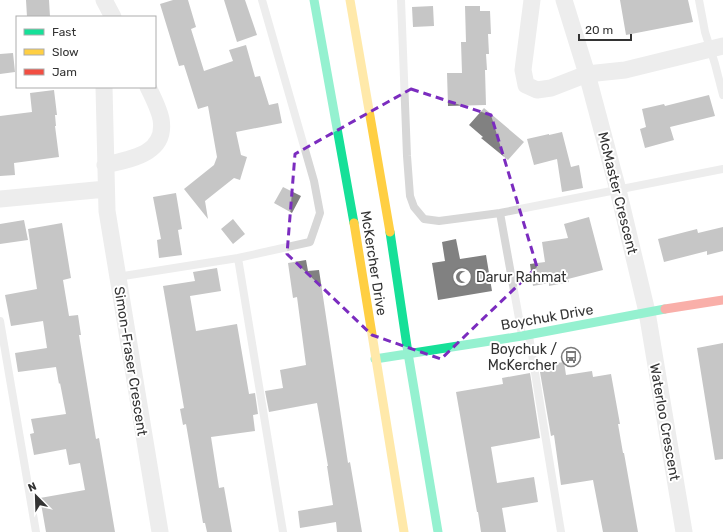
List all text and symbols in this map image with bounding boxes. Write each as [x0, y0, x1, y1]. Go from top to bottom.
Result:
legend [16, 16, 156, 88]
scale bar [579, 16, 631, 42]
text: 20 m [585, 23, 613, 37]
text: Fast [52, 25, 76, 39]
text: Slow [52, 45, 79, 59]
text: Jam [52, 65, 77, 79]
street label: McMaster Crescent [594, 130, 641, 257]
street label: McKercher Drive [357, 209, 390, 317]
mosque icon: Darur Rahmat [451, 266, 473, 288]
place label: Darur Rahmat [476, 269, 567, 286]
street label: Simon-Fraser Crescent [110, 285, 151, 437]
street label: Boychuk Drive [500, 301, 595, 334]
place label: Boychuk / McKercher [488, 341, 558, 374]
bus stop icon: Boychuk / McKercher [560, 346, 582, 368]
street label: Waterloo Crescent [646, 362, 683, 483]
north arrow [16, 476, 56, 516]
text: N [26, 480, 39, 495]

